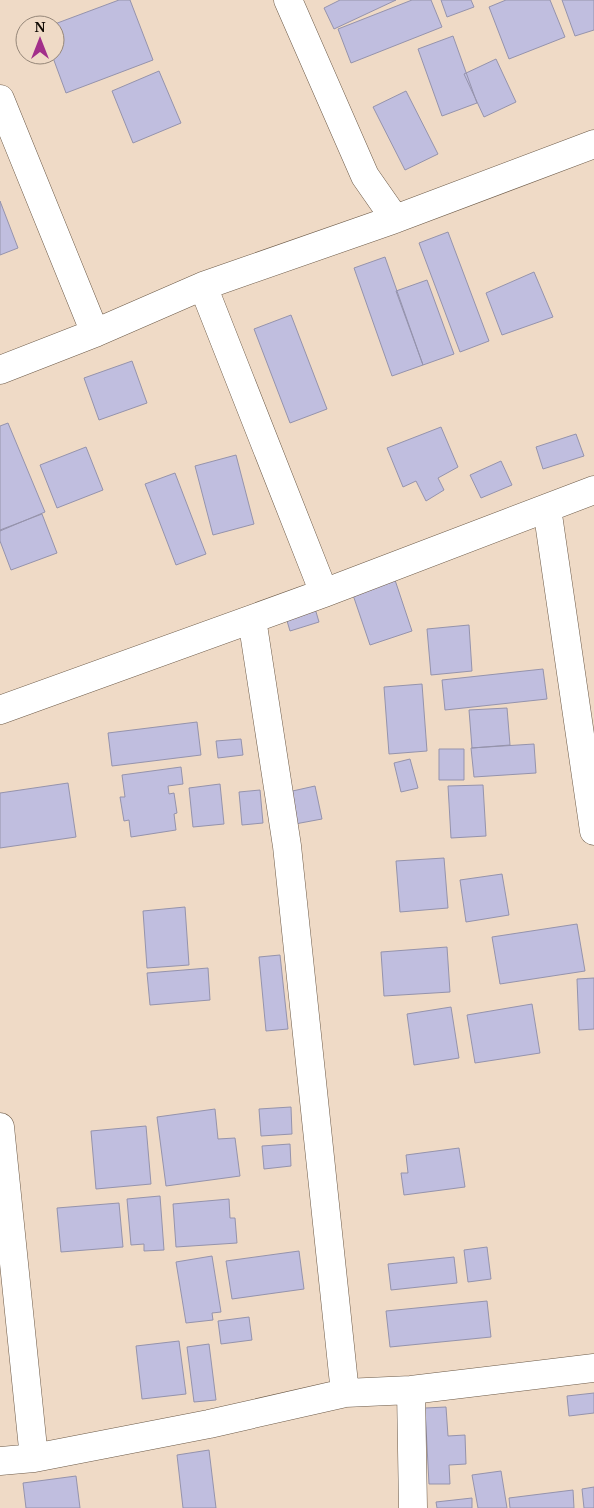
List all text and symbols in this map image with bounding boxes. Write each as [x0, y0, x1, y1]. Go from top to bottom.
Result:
north arrow [15, 15, 65, 65]
text: N [34, 17, 46, 36]

